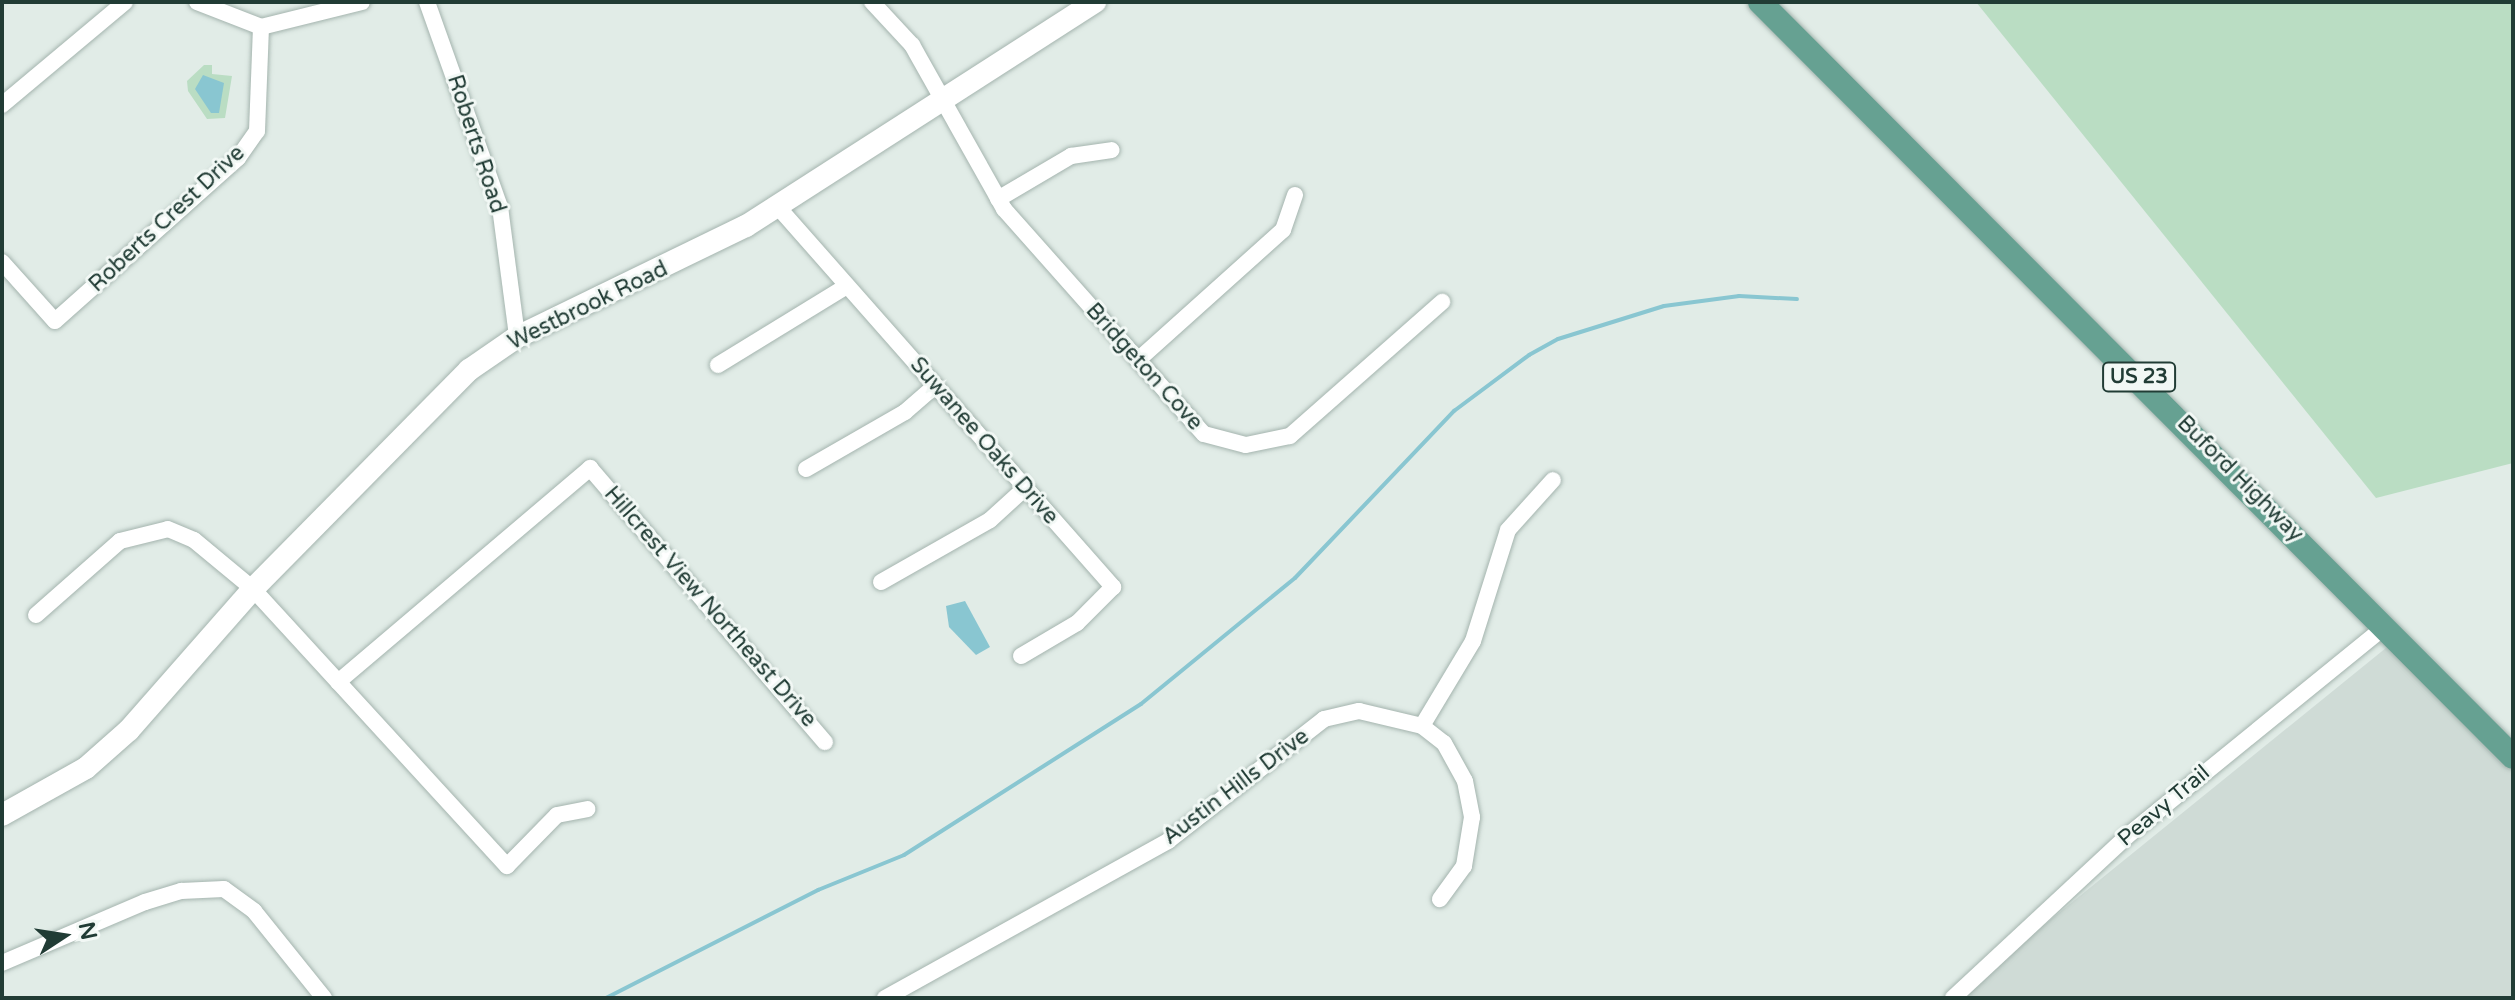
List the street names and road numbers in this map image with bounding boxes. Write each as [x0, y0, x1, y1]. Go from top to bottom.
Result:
street label: Roberts Road [441, 72, 511, 216]
street label: Roberts Crest Drive [84, 140, 250, 298]
street label: Westbrook Road [504, 256, 672, 356]
street label: Bridgeton Cove [1080, 298, 1208, 436]
street label: Suwanee Oaks Drive [904, 352, 1064, 530]
road number: US 23 [2101, 361, 2177, 393]
street label: Buford Highway [2171, 410, 2309, 548]
street label: Hillcrest View Northeast Drive [598, 481, 822, 733]
street label: Austin Hills Drive [1158, 723, 1314, 851]
street label: Peavy Trail [2113, 760, 2215, 852]

